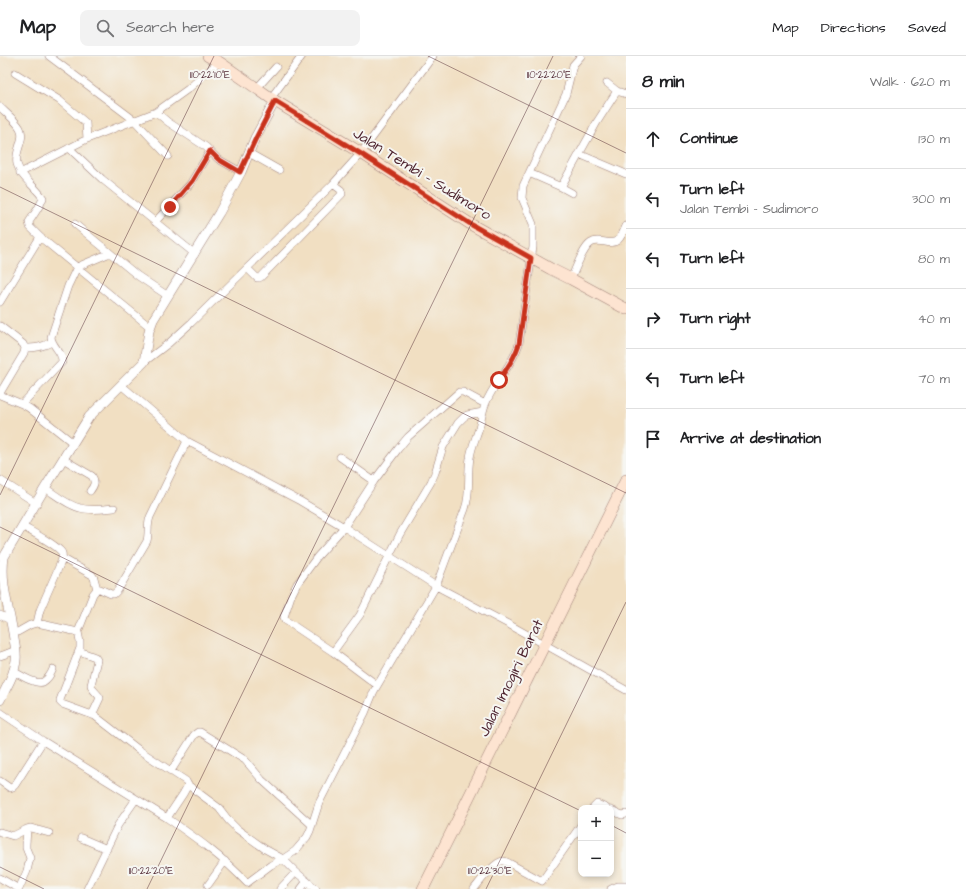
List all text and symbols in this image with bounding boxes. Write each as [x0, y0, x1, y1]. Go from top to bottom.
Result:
search box [80, 10, 360, 46]
text: Map [20, 14, 56, 41]
icon: search [94, 17, 116, 39]
text: Search here [126, 17, 215, 38]
text: Map [772, 18, 799, 38]
text: Directions [821, 18, 886, 38]
text: Saved [908, 18, 946, 38]
text: 110°22'10"E [190, 68, 230, 82]
text: 110°22'20"E [527, 68, 571, 82]
text: 8 min [642, 70, 684, 94]
text: Walk · 620 m [870, 73, 950, 91]
street label: Jalan Tembi - Sudimoro [349, 123, 496, 225]
icon: ahead [642, 128, 664, 150]
text: Continue [680, 128, 738, 149]
text: 130 m [918, 130, 950, 148]
text: Turn left [680, 179, 744, 200]
icon: left [642, 188, 664, 210]
text: 300 m [912, 190, 950, 208]
route end [161, 198, 179, 216]
text: Jalan Tembi - Sudimoro [680, 200, 818, 218]
icon: left [642, 248, 664, 270]
text: Turn left [680, 248, 744, 269]
text: 80 m [918, 250, 950, 268]
icon: right [642, 308, 664, 330]
text: Turn right [680, 308, 751, 329]
text: 40 m [918, 310, 950, 328]
icon: left [642, 368, 664, 390]
text: Turn left [680, 368, 744, 389]
text: 70 m [918, 370, 950, 388]
route start [490, 371, 508, 389]
icon: arrive [642, 428, 664, 450]
text: Arrive at destination [680, 428, 821, 449]
street label: Jalan Imogiri Barat [473, 616, 549, 741]
map controls [578, 805, 614, 877]
button: + [578, 805, 614, 841]
button: − [578, 841, 614, 877]
text: 110°22'20"E [129, 864, 173, 878]
text: 110°22'30"E [468, 864, 512, 878]

